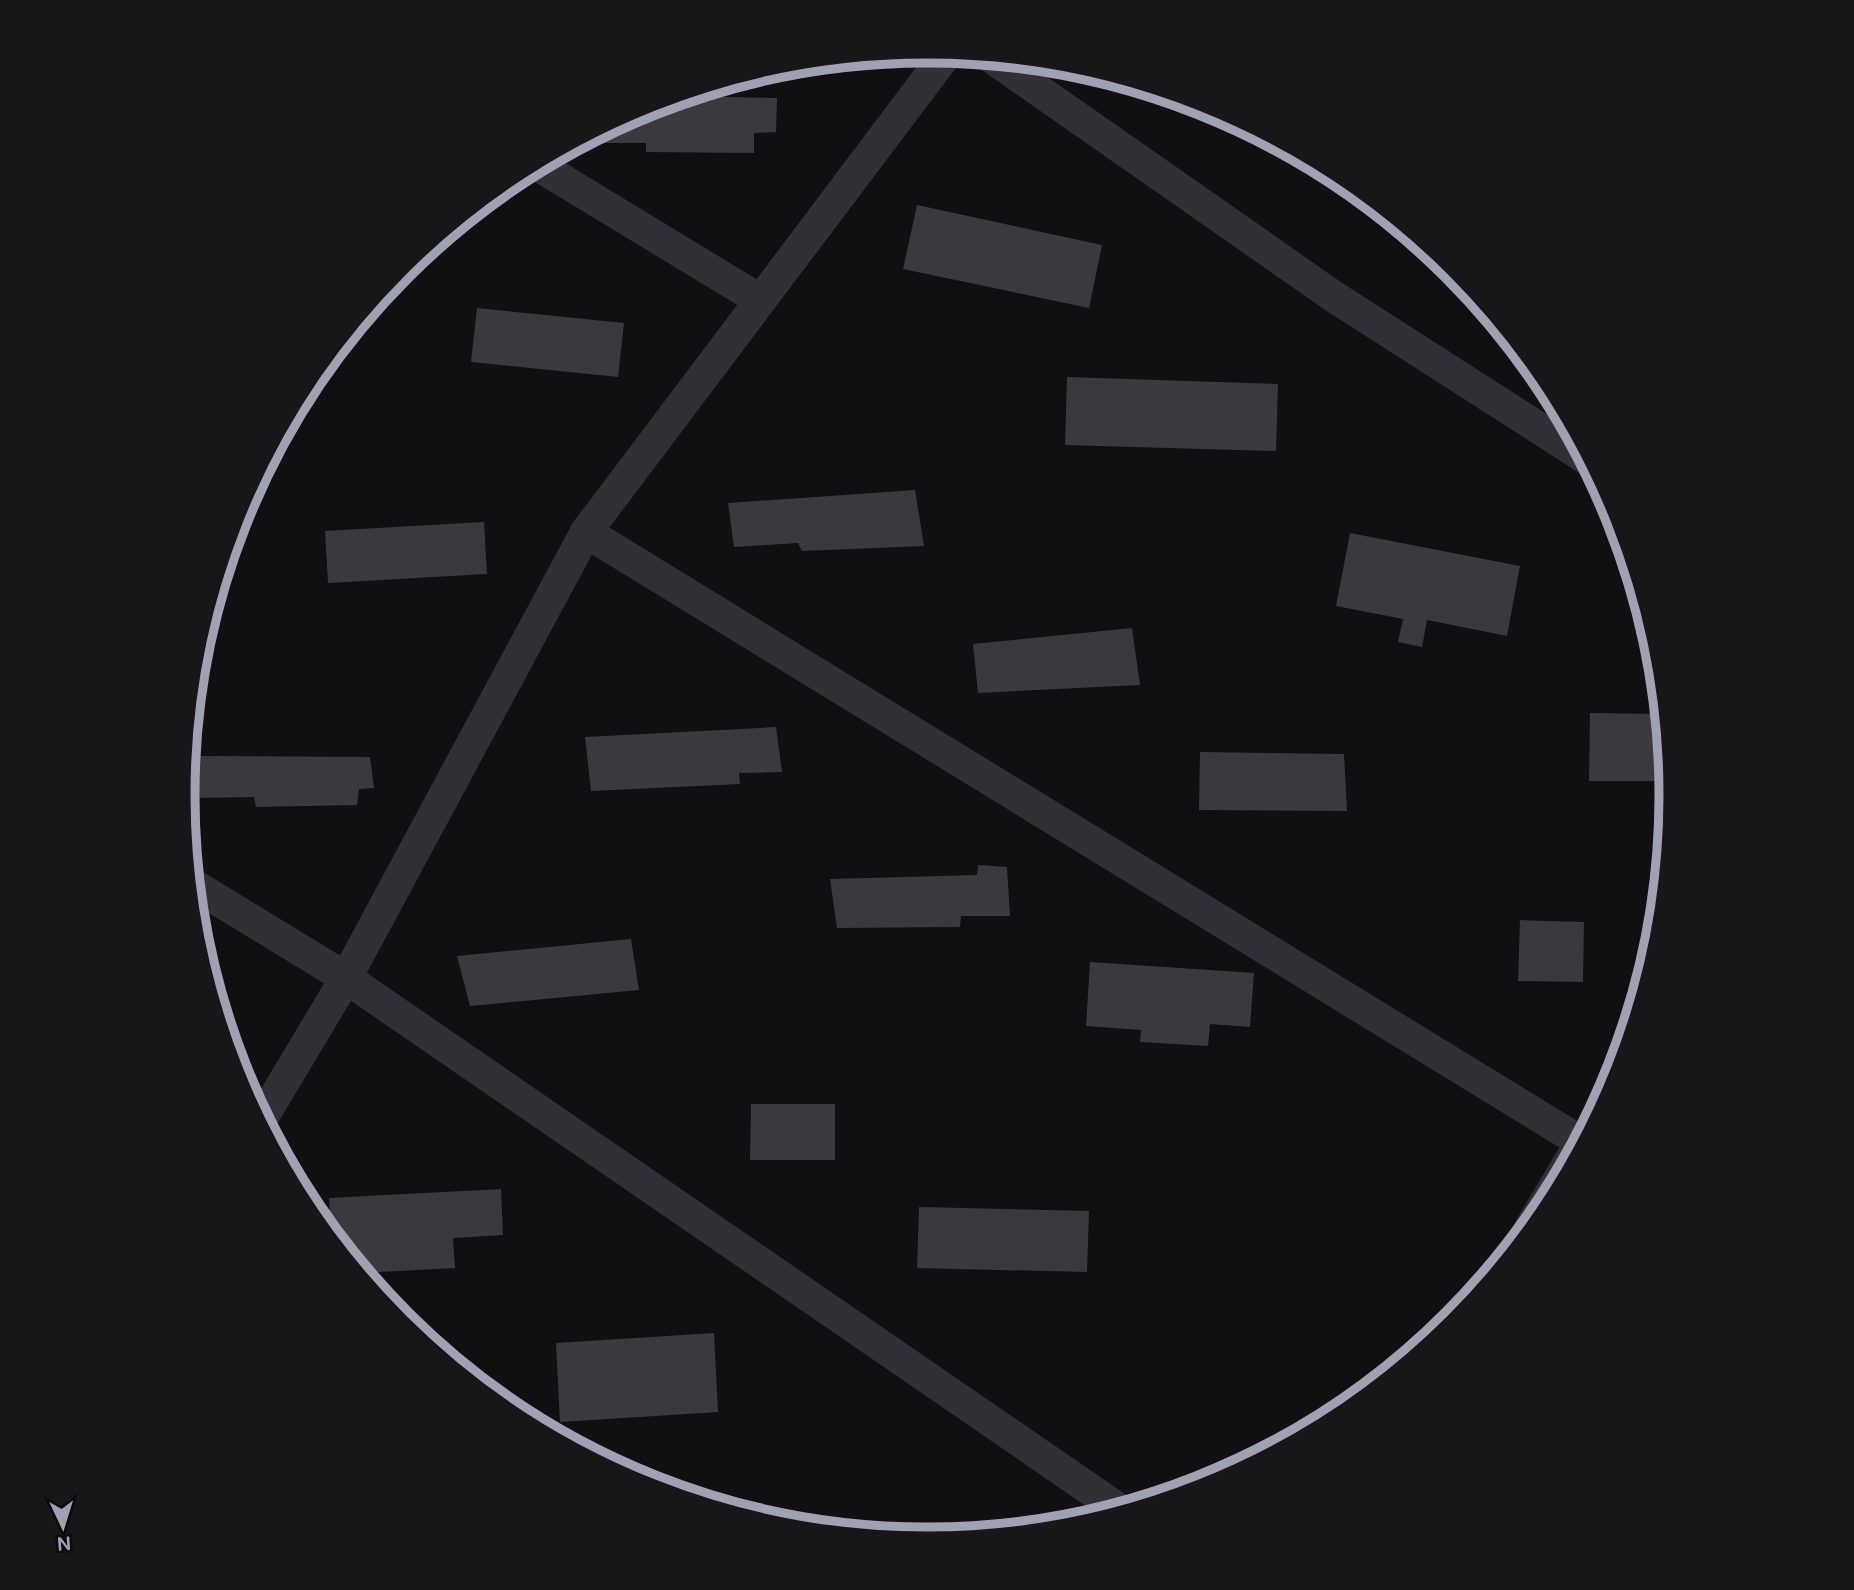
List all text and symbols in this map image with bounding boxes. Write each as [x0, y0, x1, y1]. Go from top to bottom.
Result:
north arrow [28, 1492, 98, 1562]
text: N [56, 1531, 72, 1556]

